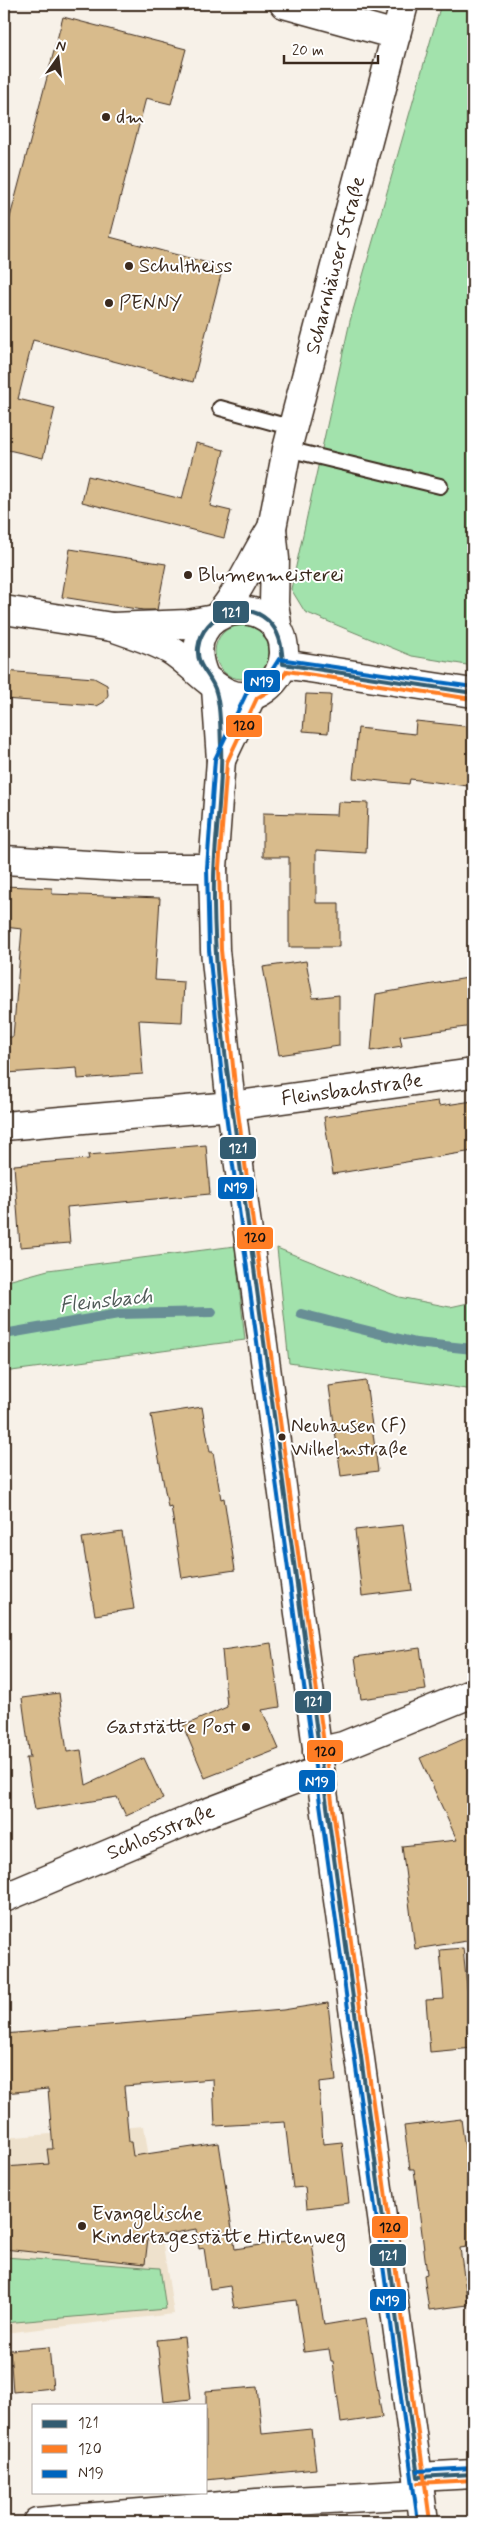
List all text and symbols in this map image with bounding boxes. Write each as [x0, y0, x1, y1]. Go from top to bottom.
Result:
north arrow [32, 32, 82, 82]
scale bar [284, 32, 378, 64]
text: N [54, 36, 68, 56]
text: 20 m [292, 41, 324, 61]
place label: dm [116, 104, 144, 131]
marker: dm [100, 111, 112, 123]
street label: Scharnhäuser Straße [299, 173, 372, 357]
place label: Schultheiss [139, 253, 233, 280]
marker: Schultheiss [123, 260, 135, 272]
place label: PENNY [119, 290, 182, 317]
marker: PENNY [103, 297, 115, 309]
place label: Blumenmeisterei [198, 562, 344, 589]
marker: Blumenmeisterei [182, 569, 194, 581]
line badge: 121 [212, 600, 250, 624]
text: 121 [221, 604, 241, 622]
line badge: N19 [243, 669, 281, 693]
text: N19 [250, 673, 274, 691]
line badge: 120 [225, 714, 263, 738]
text: 120 [233, 717, 255, 735]
street label: Fleinsbachstraße [280, 1066, 425, 1112]
line badge: 121 [219, 1136, 257, 1160]
text: 121 [228, 1140, 248, 1158]
line badge: N19 [217, 1176, 255, 1200]
text: N19 [224, 1179, 248, 1197]
line badge: 120 [236, 1226, 274, 1250]
text: 120 [244, 1229, 266, 1247]
water label: Fleinsbach [58, 1282, 154, 1320]
place label: Neuhausen (F) Wilhelmstraße [291, 1414, 408, 1462]
marker: Neuhausen (F) Wilhelmstraße [277, 1432, 287, 1442]
line badge: 121 [294, 1690, 332, 1714]
text: 121 [303, 1693, 323, 1711]
place label: Gaststätte Post [106, 1714, 236, 1741]
marker: Gaststätte Post [240, 1721, 252, 1733]
line badge: 120 [306, 1739, 344, 1763]
text: 120 [314, 1743, 336, 1761]
line badge: N19 [298, 1769, 336, 1793]
text: N19 [305, 1773, 329, 1791]
street label: Schlossstraße [103, 1798, 219, 1867]
place label: Evangelische Kindertagesstätte Hirtenweg [92, 2201, 346, 2252]
line badge: 120 [371, 2215, 409, 2239]
text: 120 [379, 2219, 401, 2237]
marker: Evangelische Kindertagesstätte Hirtenweg [76, 2220, 88, 2232]
line badge: 121 [369, 2243, 407, 2267]
text: 121 [378, 2247, 398, 2265]
line badge: N19 [369, 2288, 407, 2312]
text: N19 [376, 2292, 400, 2310]
legend [32, 2404, 208, 2494]
text: 121 [78, 2414, 98, 2434]
text: 120 [78, 2440, 102, 2460]
text: N19 [78, 2464, 104, 2484]

